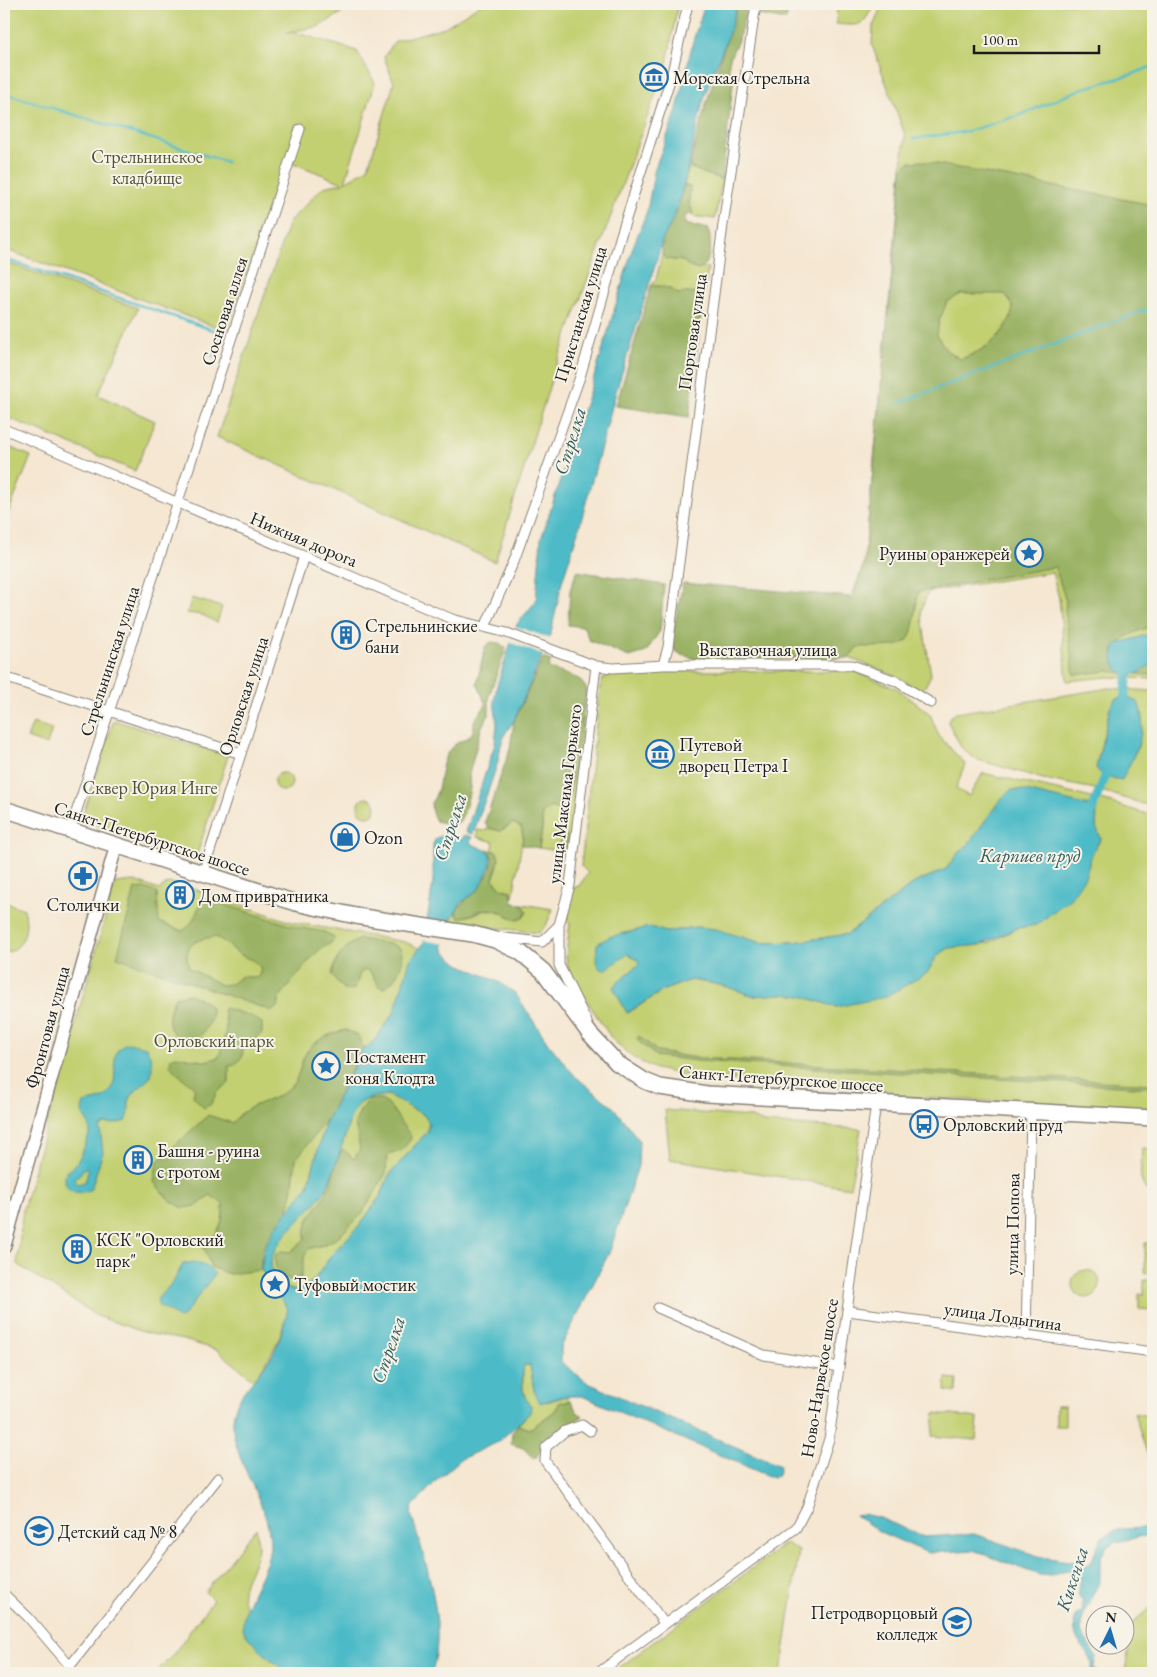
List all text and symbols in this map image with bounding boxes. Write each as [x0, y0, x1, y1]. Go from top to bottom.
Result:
scale bar [974, 22, 1100, 54]
text: 100 m [982, 30, 1019, 49]
museum icon: Морская Стрельна [639, 62, 669, 92]
place label: Морская Стрельна [673, 66, 811, 89]
park label: Стрельнинское кладбище [91, 145, 203, 189]
street label: Пристанская улица [548, 242, 612, 385]
street label: Сосновая аллея [196, 254, 252, 368]
street label: Портовая улица [672, 271, 712, 392]
water label: Стрелка [548, 404, 592, 478]
street label: Нижняя дорога [247, 506, 362, 572]
place icon: Руины оранжерей [1014, 538, 1044, 568]
place label: Руины оранжерей [879, 542, 1010, 565]
street label: Стрельнинская улица [74, 582, 144, 739]
place label: Стрельнинские бани [365, 614, 478, 658]
building icon: Стрельнинские бани [331, 620, 361, 650]
street label: Орловская улица [213, 633, 273, 759]
street label: Выставочная улица [699, 638, 838, 661]
street label: улица Максима Горького [542, 703, 586, 885]
place label: Путевой дворец Петра I [679, 733, 788, 777]
museum icon: Путевой дворец Петра I [645, 739, 675, 769]
park label: Сквер Юрия Инге [82, 776, 218, 799]
water label: Стрелка [427, 790, 473, 864]
street label: Санкт-Петербургское шоссе [51, 795, 253, 881]
shop icon: Ozon [330, 822, 360, 852]
place label: Ozon [364, 826, 403, 849]
water label: Карпиев пруд [979, 843, 1081, 868]
pharmacy icon: Столички [68, 861, 98, 891]
building icon: Дом привратника [165, 880, 195, 910]
place label: Дом привратника [199, 884, 330, 907]
place label: Столички [47, 893, 120, 916]
street label: Фронтовая улица [20, 962, 75, 1091]
park label: Орловский парк [154, 1029, 275, 1052]
place label: Постамент коня Клодта [345, 1045, 436, 1089]
place icon: Постамент коня Клодта [311, 1051, 341, 1081]
street label: Санкт-Петербургское шоссе [678, 1059, 884, 1097]
bus stop icon: Орловский пруд [909, 1109, 939, 1139]
place label: Орловский пруд [943, 1113, 1063, 1136]
place label: Башня - руина с гротом [157, 1139, 260, 1183]
building icon: Башня - руина с гротом [123, 1145, 153, 1175]
street label: улица Попова [1000, 1172, 1024, 1275]
place label: КСК "Орловский парк" [96, 1228, 224, 1272]
building icon: КСК "Орловский парк" [62, 1234, 92, 1264]
place icon: Туфовый мостик [260, 1269, 290, 1299]
place label: Туфовый мостик [294, 1273, 416, 1296]
street label: улица Лодыгина [943, 1296, 1064, 1336]
street label: Ново-Нарвское шоссе [795, 1297, 843, 1459]
water label: Стрелка [365, 1313, 411, 1387]
school or university icon: Детский сад № 8 [24, 1516, 54, 1546]
place label: Детский сад № 8 [58, 1520, 177, 1543]
water label: Кикенка [1050, 1544, 1094, 1615]
place label: Петродворцовый колледж [811, 1601, 938, 1645]
north arrow [1084, 1604, 1134, 1654]
school or university icon: Петродворцовый колледж [942, 1607, 972, 1637]
text: N [1105, 1608, 1118, 1627]

